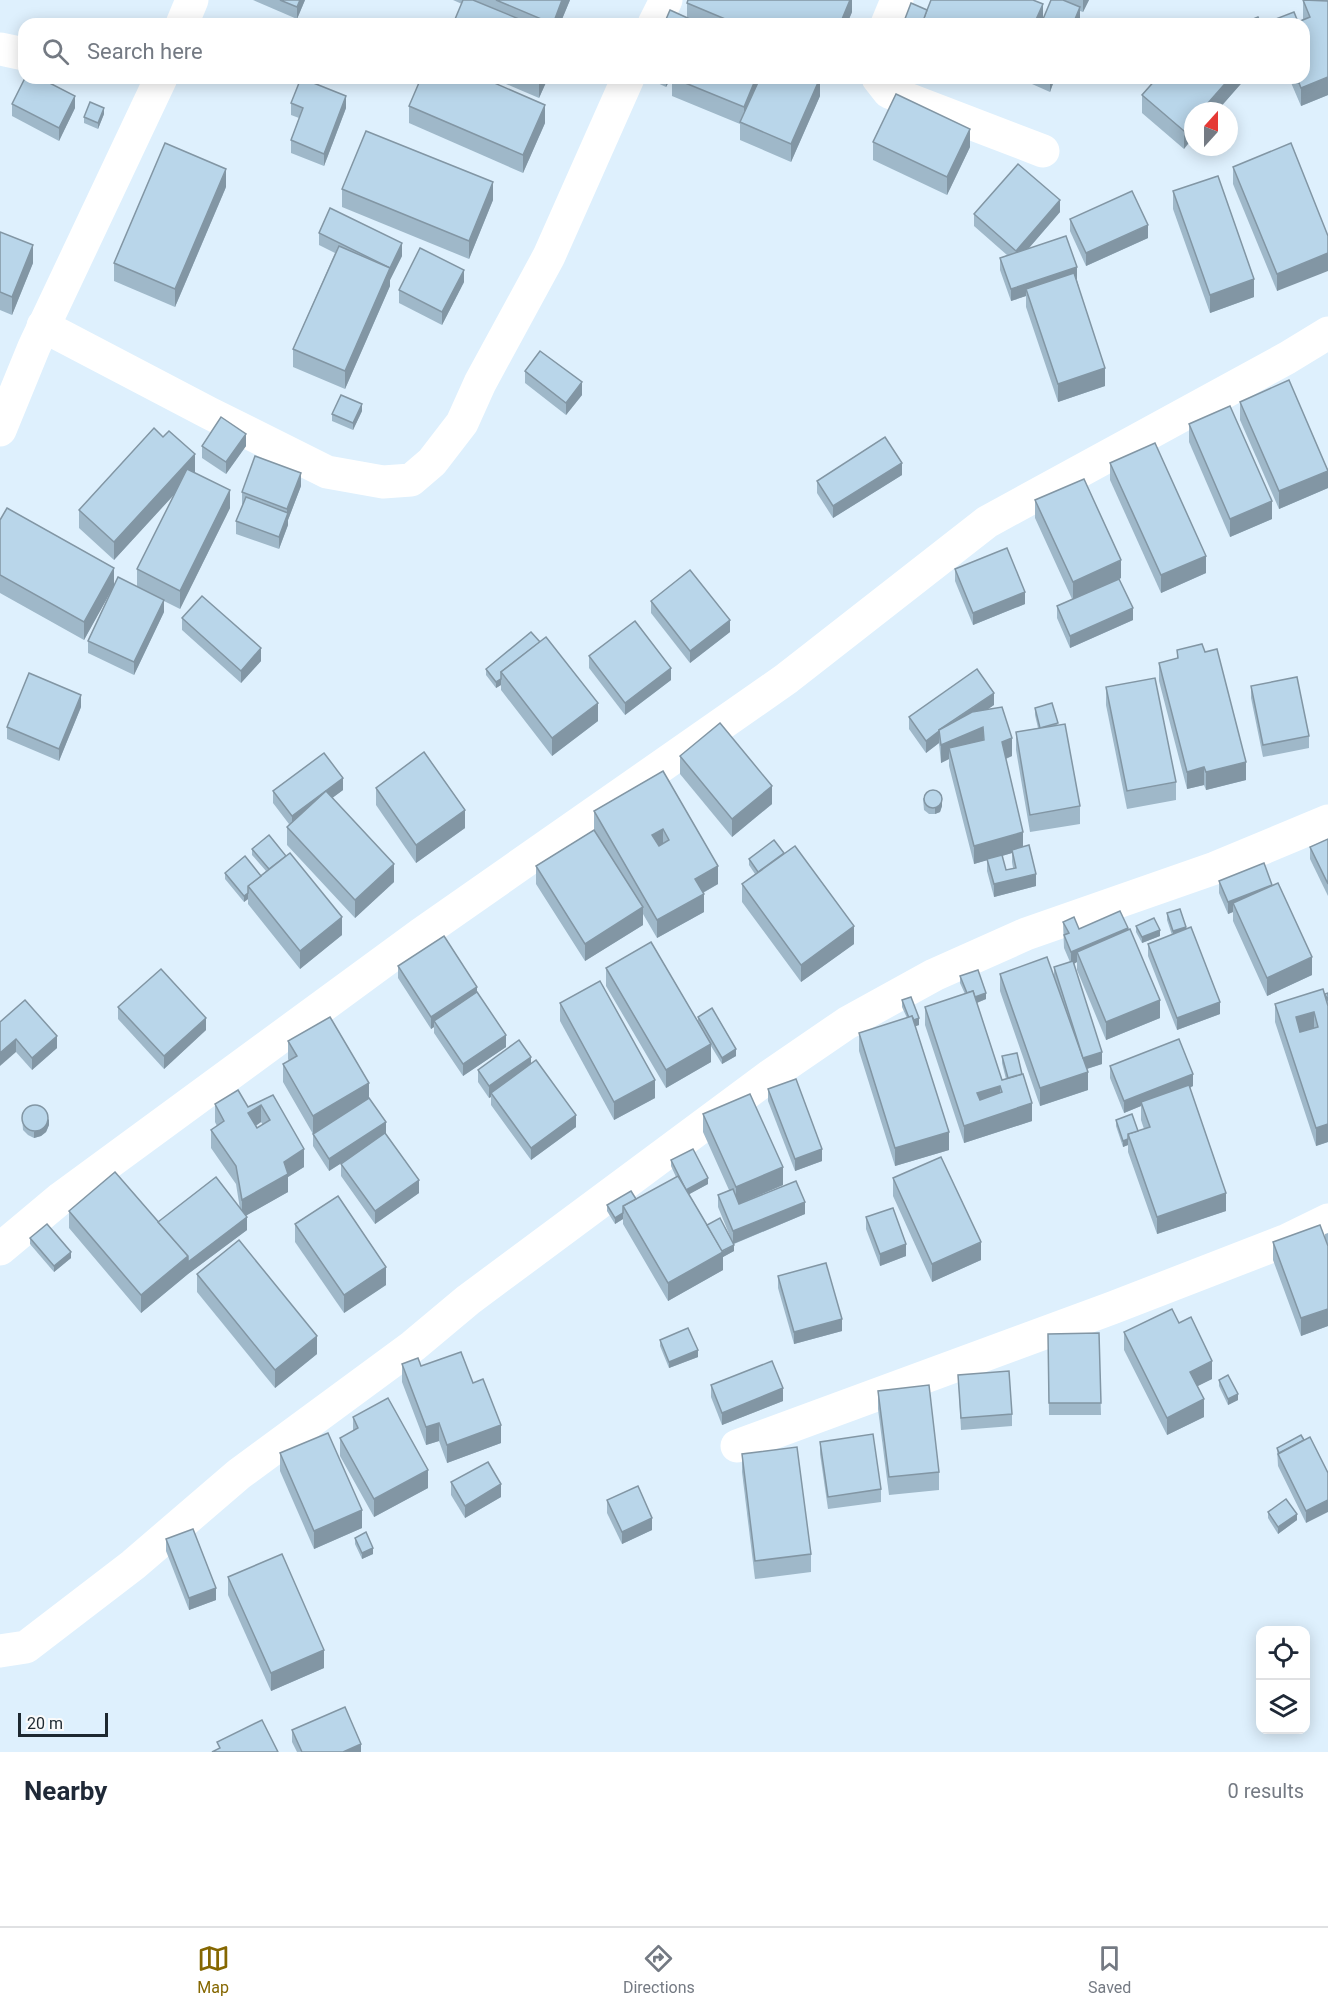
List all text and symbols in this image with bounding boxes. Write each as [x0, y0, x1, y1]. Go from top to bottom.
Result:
search box [18, 18, 1310, 84]
icon: search [39, 35, 72, 68]
text: Search here [87, 39, 203, 64]
north arrow [1184, 102, 1238, 156]
map controls [1256, 1626, 1310, 1734]
button: locate [1256, 1626, 1310, 1680]
button: layers [1256, 1680, 1310, 1734]
scale bar [18, 1710, 108, 1738]
text: 20 m [27, 1714, 63, 1733]
text: Nearby [24, 1776, 107, 1806]
text: 0 results [1228, 1779, 1304, 1803]
tab: Map [197, 1942, 230, 1997]
tab: Directions [623, 1942, 695, 1997]
tab: Saved [1088, 1942, 1131, 1997]

